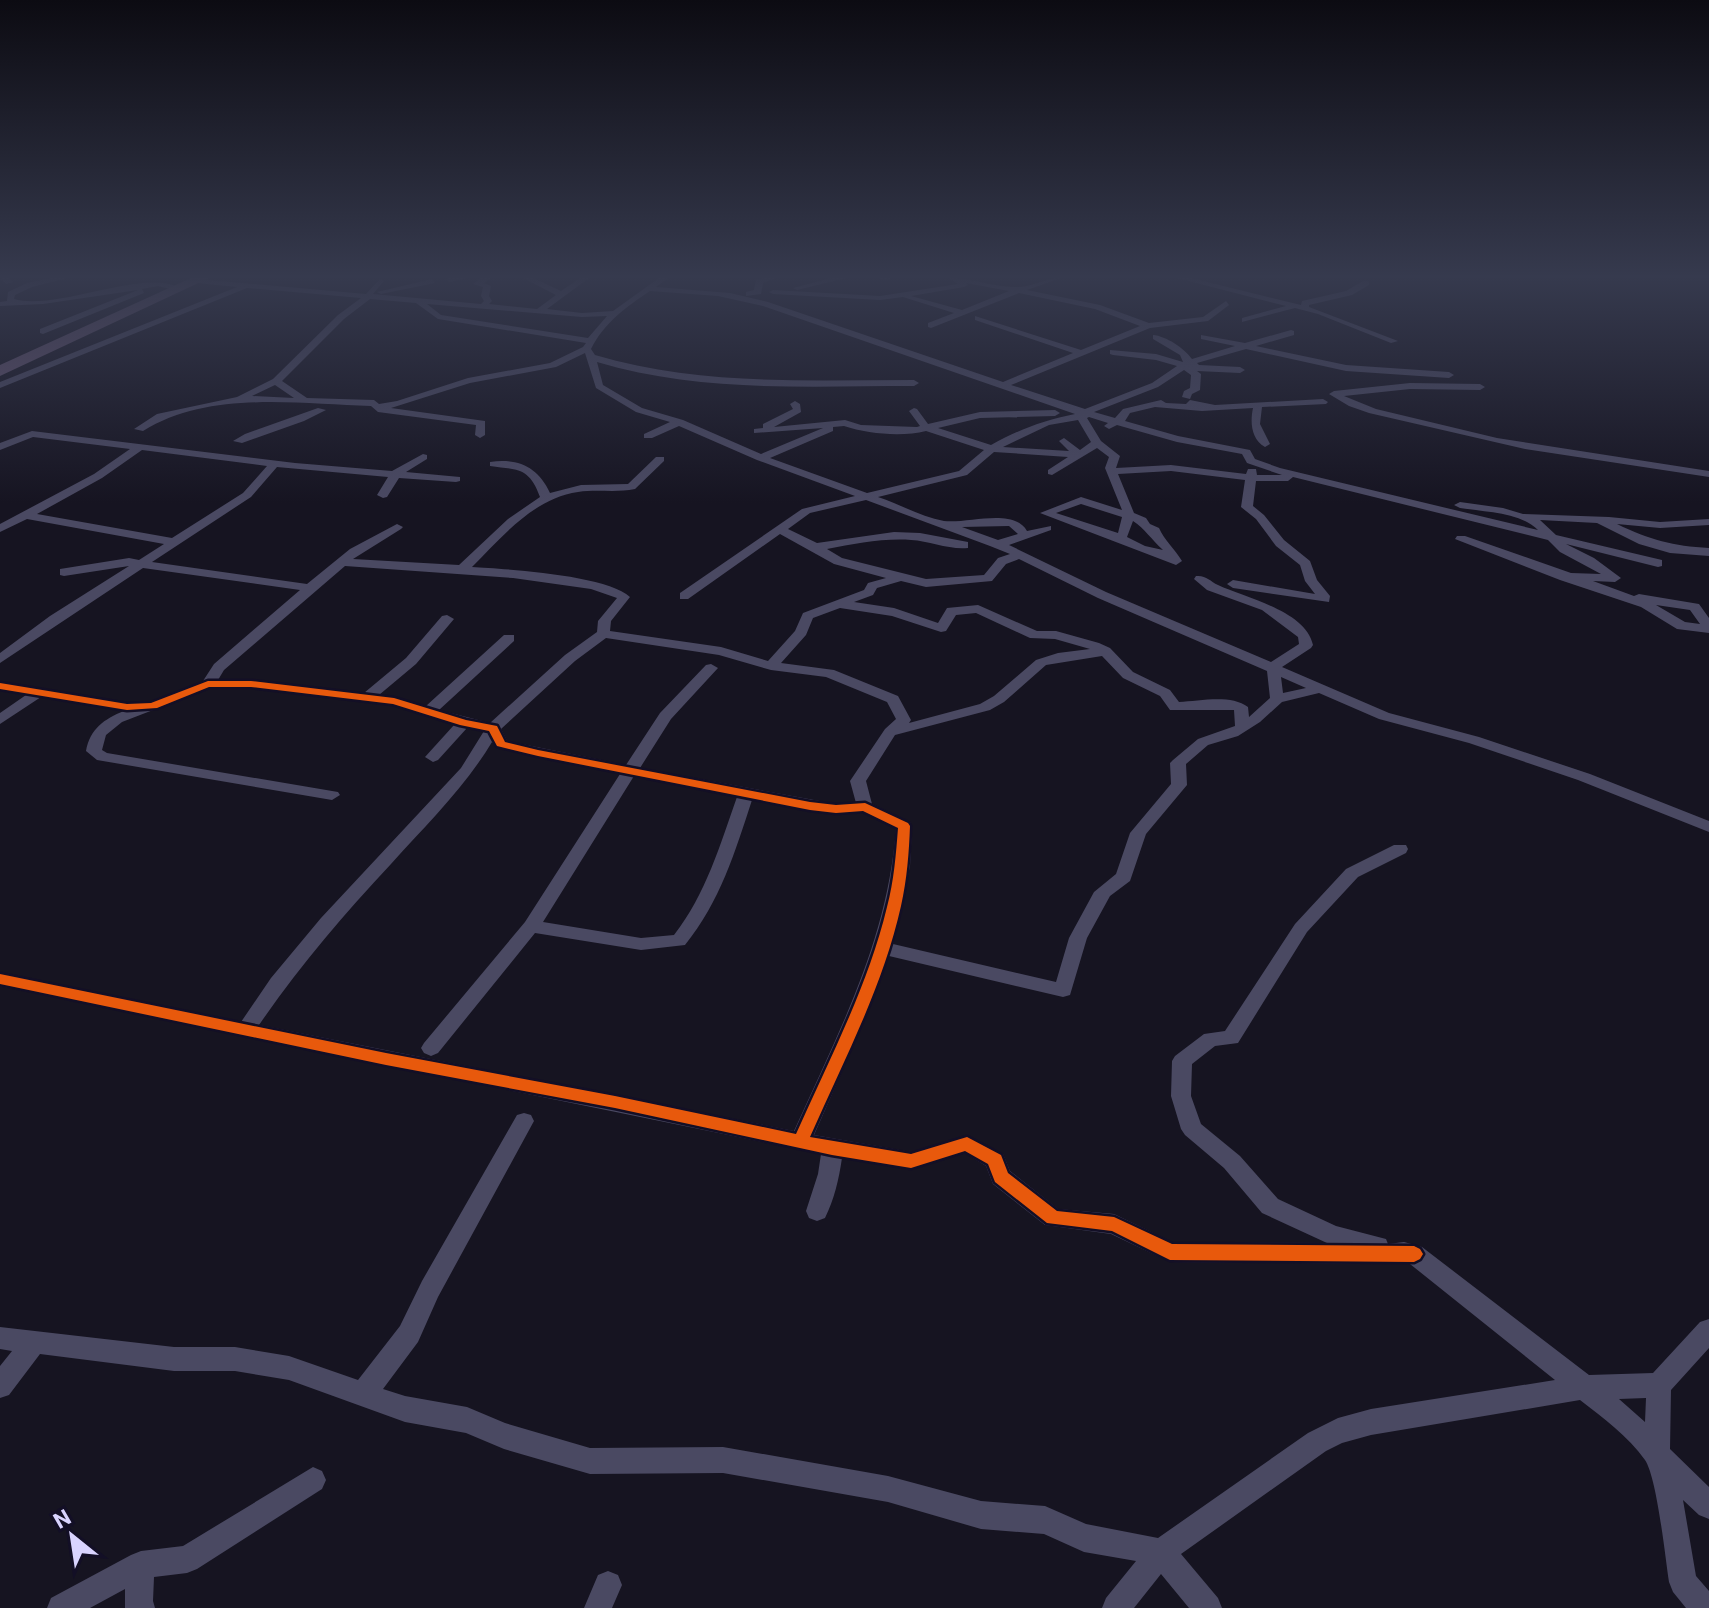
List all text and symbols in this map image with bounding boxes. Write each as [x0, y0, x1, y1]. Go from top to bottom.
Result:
north arrow [32, 1496, 112, 1576]
text: N [49, 1504, 75, 1534]

